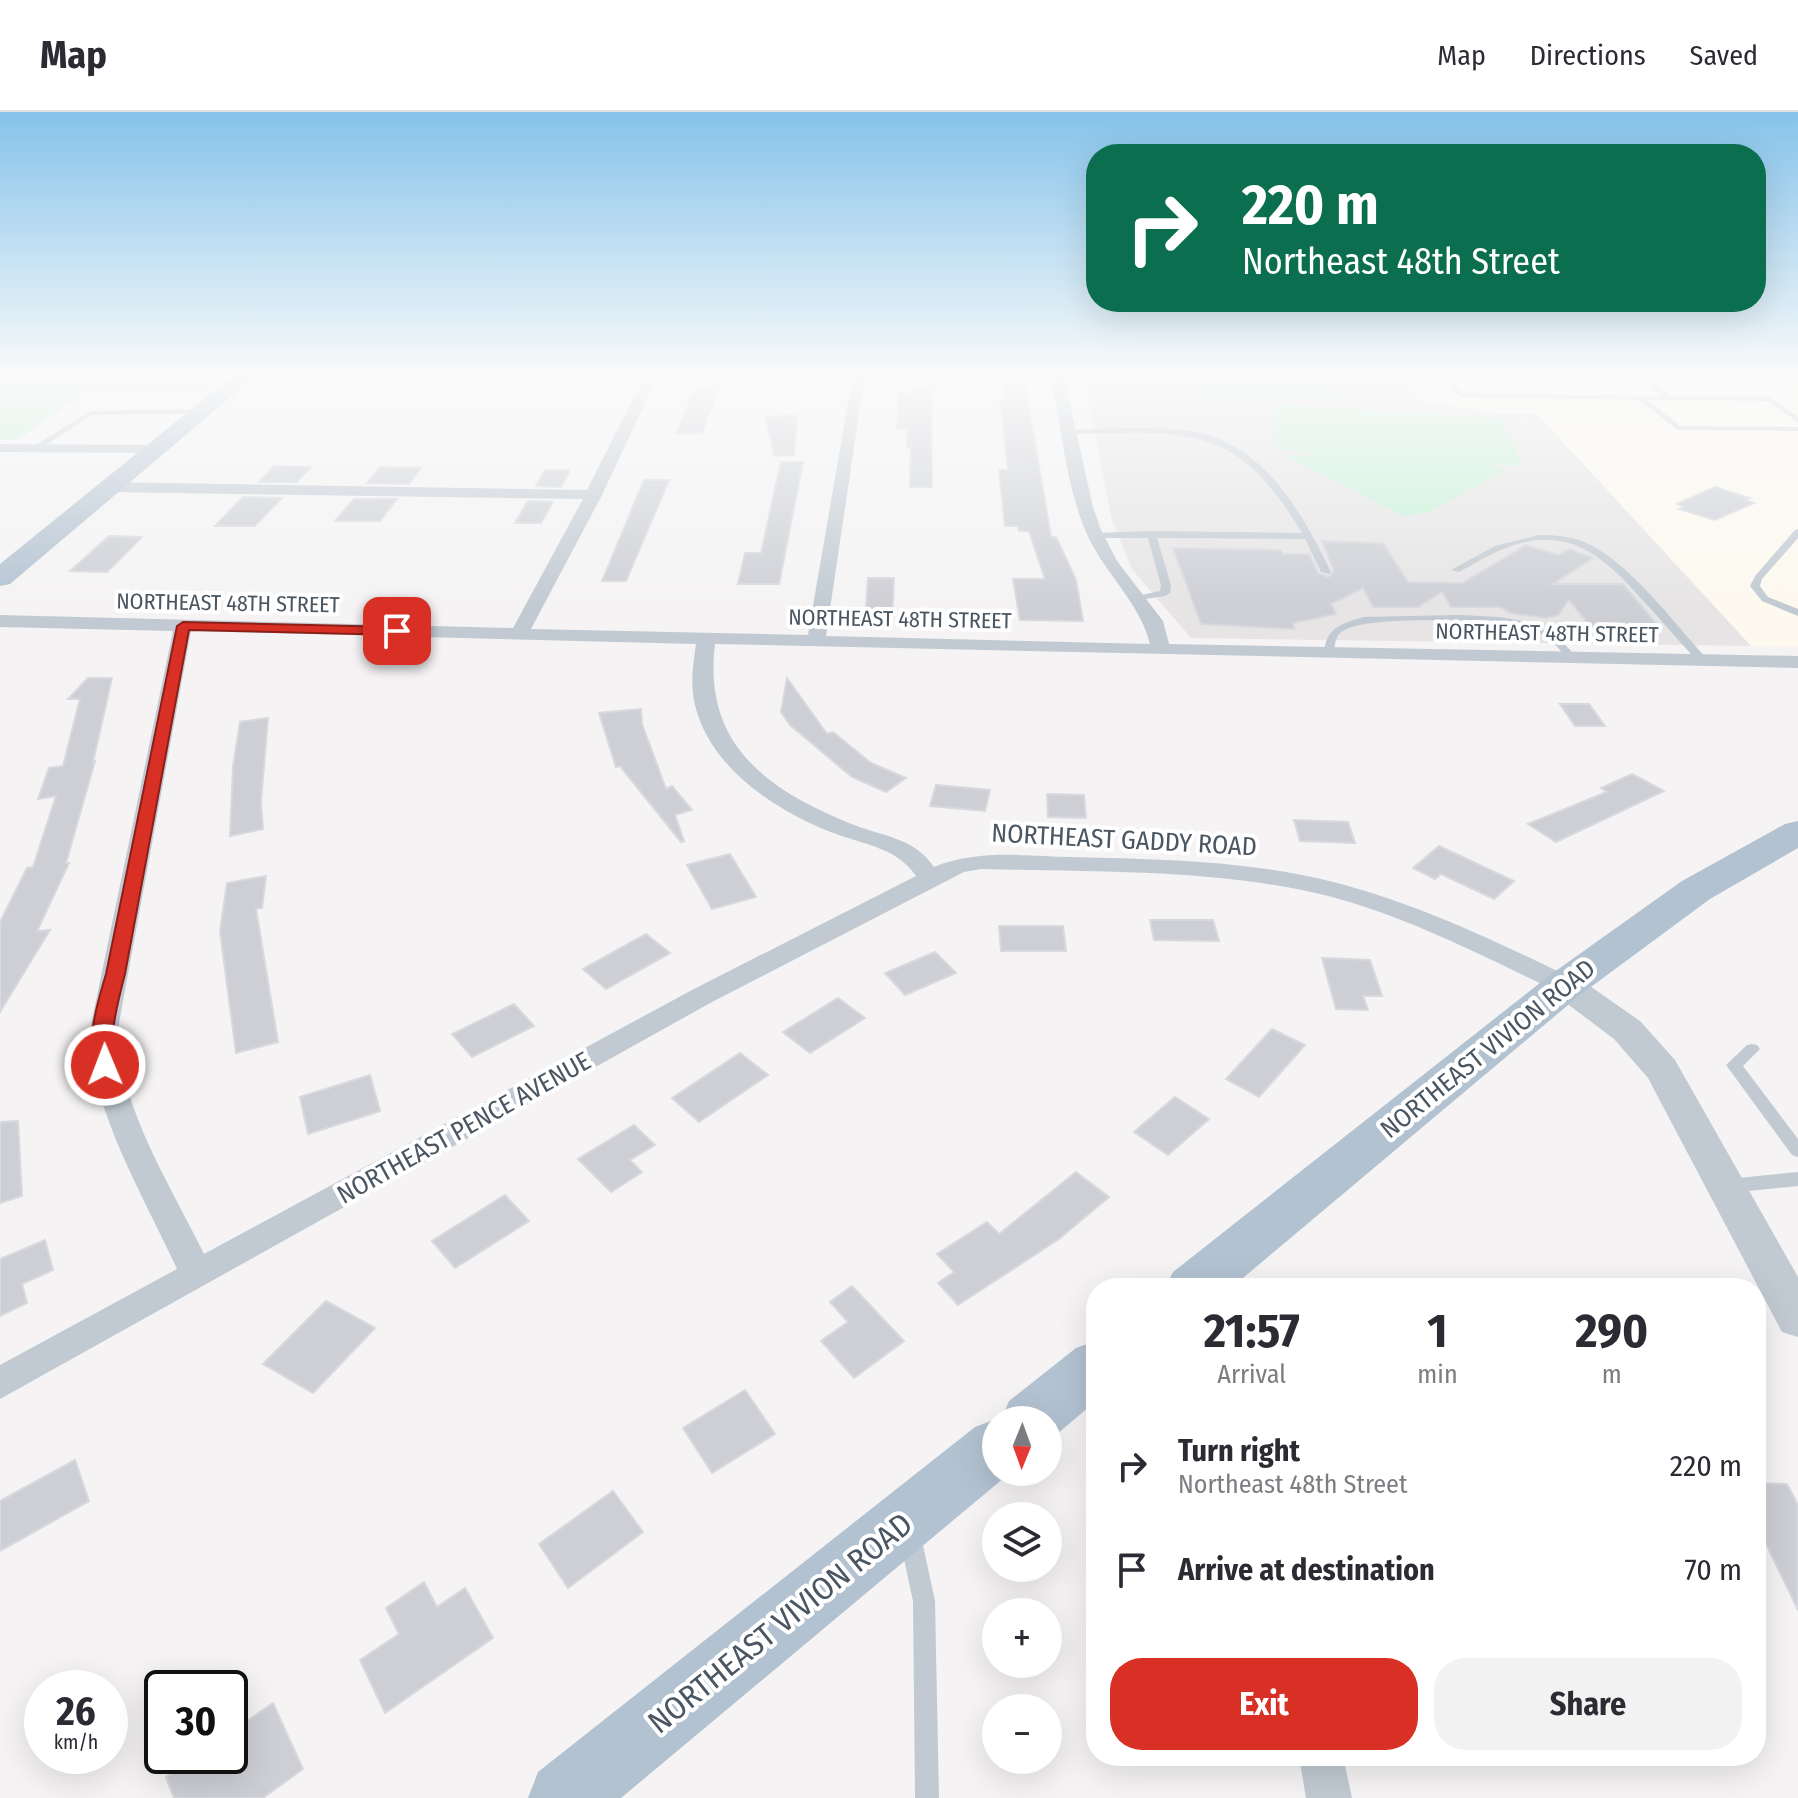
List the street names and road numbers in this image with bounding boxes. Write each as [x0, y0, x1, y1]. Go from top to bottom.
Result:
street label: NORTHEAST 48TH STREET [116, 588, 341, 618]
street label: NORTHEAST 48TH STREET [788, 604, 1013, 634]
street label: NORTHEAST 48TH STREET [1435, 618, 1660, 648]
street label: NORTHEAST GADDY ROAD [991, 818, 1257, 862]
street label: NORTHEAST VIVION ROAD [1374, 953, 1602, 1145]
street label: NORTHEAST PENCE AVENUE [332, 1045, 596, 1211]
street label: NORTHEAST VIVION ROAD [640, 1505, 920, 1741]

